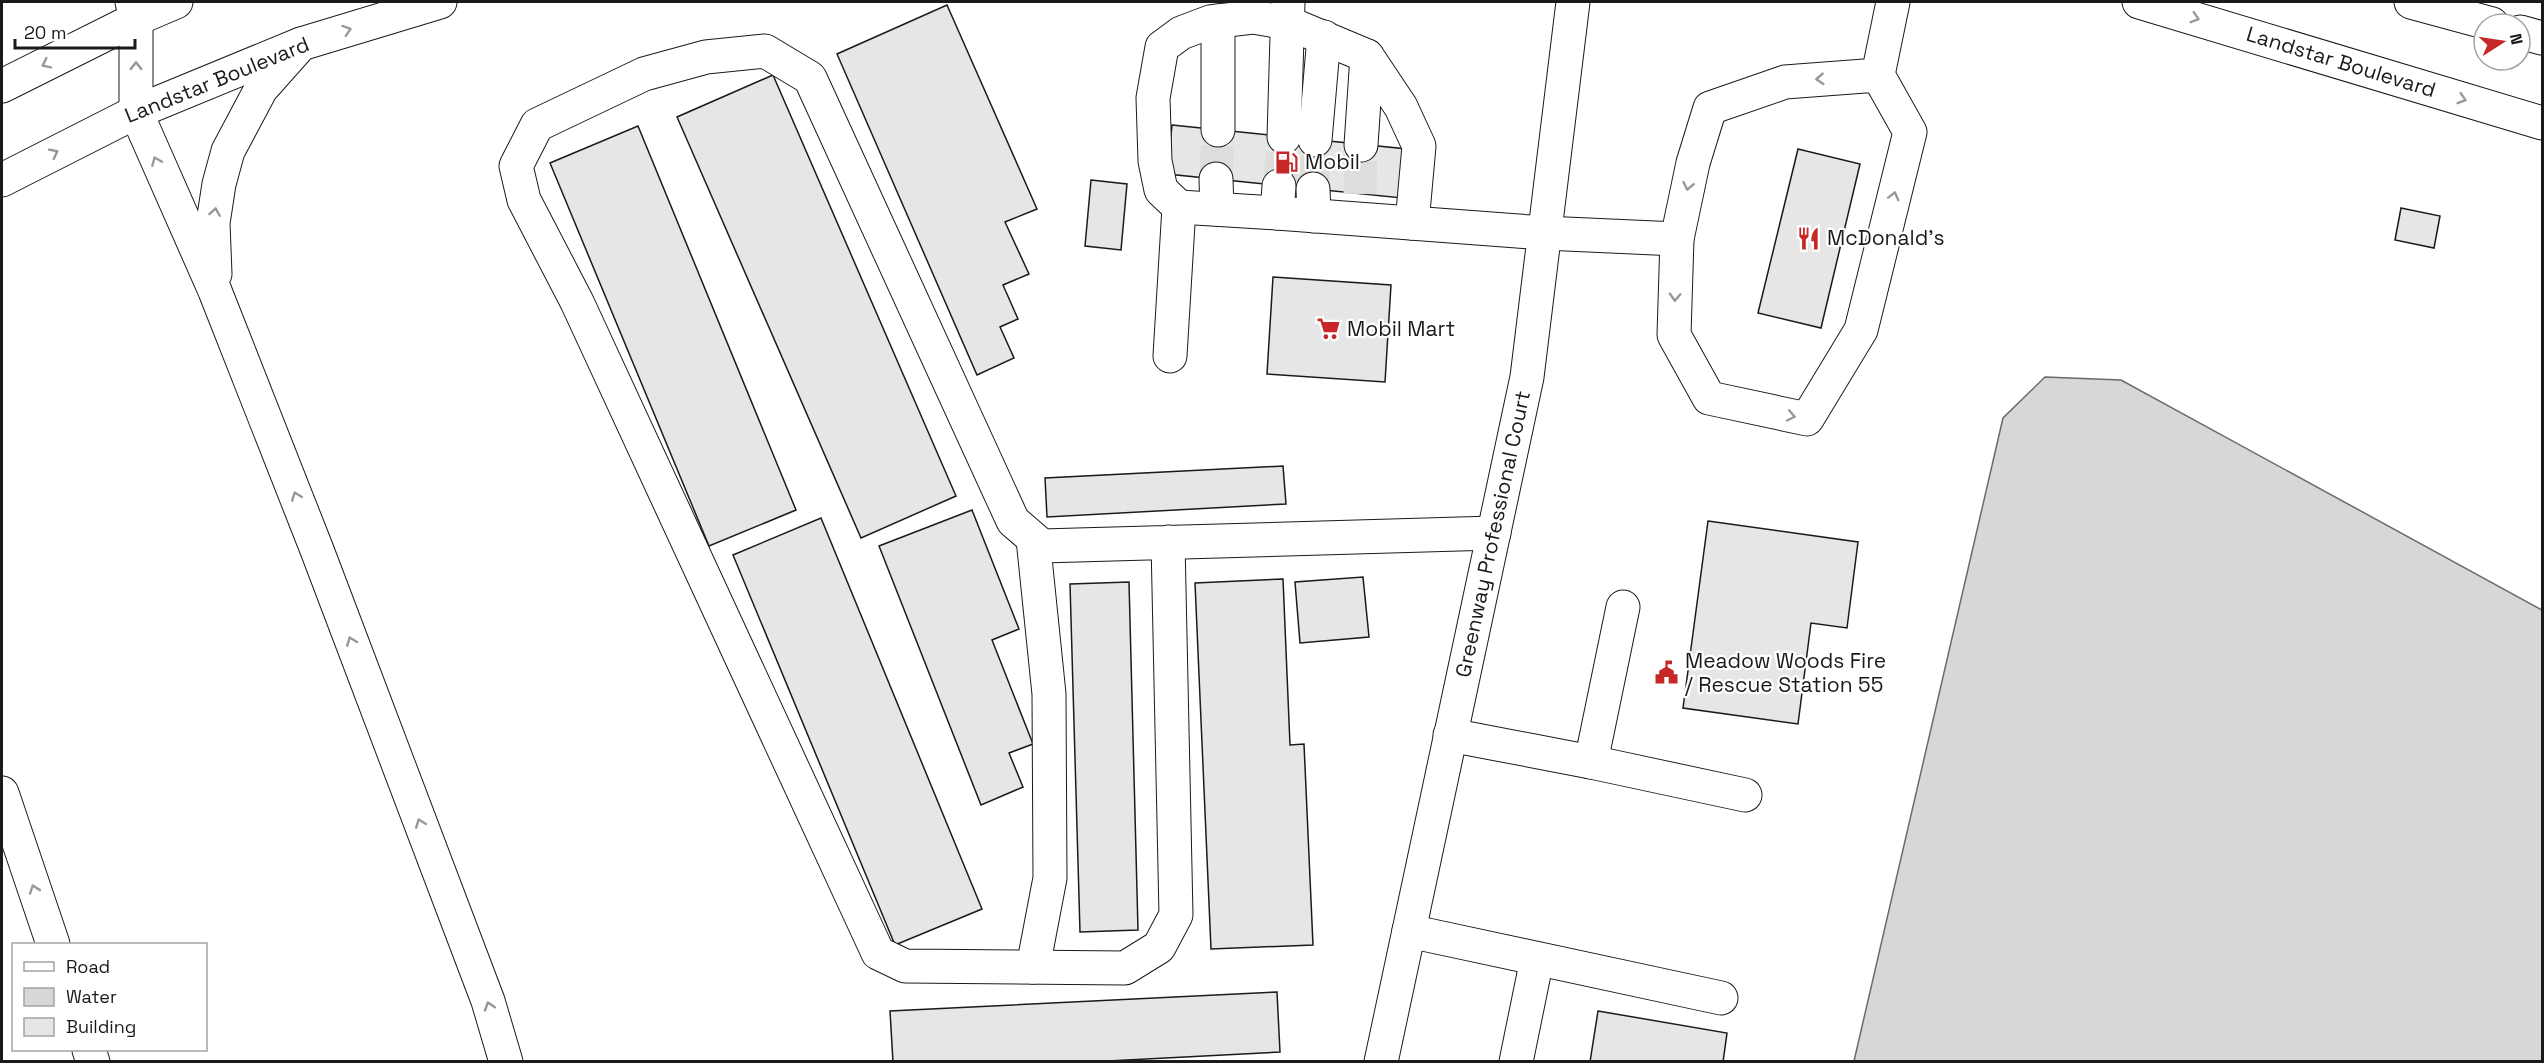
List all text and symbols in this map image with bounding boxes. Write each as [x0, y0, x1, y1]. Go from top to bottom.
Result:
one-way arrow [2189, 11, 2200, 23]
scale bar [15, 12, 135, 50]
north arrow [2472, 12, 2532, 72]
street label: Landstar Boulevard [2243, 20, 2439, 103]
text: 20 m [24, 21, 67, 44]
one-way arrow [341, 25, 352, 37]
street label: Landstar Boulevard [121, 30, 313, 129]
text: N [2505, 32, 2528, 46]
one-way arrow [42, 56, 53, 68]
one-way arrow [130, 61, 142, 70]
one-way arrow [1816, 73, 1825, 86]
one-way arrow [2456, 92, 2467, 104]
place label: Mobil [1305, 148, 1360, 175]
one-way arrow [47, 149, 58, 161]
fuel station icon: Mobil [1274, 149, 1300, 175]
one-way arrow [152, 156, 164, 167]
one-way arrow [1682, 180, 1695, 190]
one-way arrow [1886, 191, 1899, 201]
one-way arrow [208, 207, 220, 216]
place label: McDonald's [1827, 224, 1945, 251]
restaurant icon: McDonald's [1796, 225, 1822, 251]
one-way arrow [1668, 293, 1681, 302]
place label: Mobil Mart [1347, 315, 1455, 342]
supermarket icon: Mobil Mart [1316, 316, 1342, 342]
street label: Greenway Professional Court [1449, 388, 1536, 680]
one-way arrow [1786, 408, 1796, 421]
one-way arrow [291, 491, 303, 502]
one-way arrow [346, 636, 359, 647]
place label: Meadow Woods Fire / Rescue Station 55 [1685, 647, 1886, 698]
public building icon: Meadow Woods Fire / Rescue Station 55 [1654, 660, 1680, 686]
one-way arrow [415, 818, 428, 829]
one-way arrow [29, 884, 42, 895]
legend [12, 943, 207, 1051]
text: Road [66, 955, 110, 978]
text: Water [66, 985, 117, 1008]
one-way arrow [484, 1001, 496, 1012]
text: Building [66, 1015, 136, 1038]

